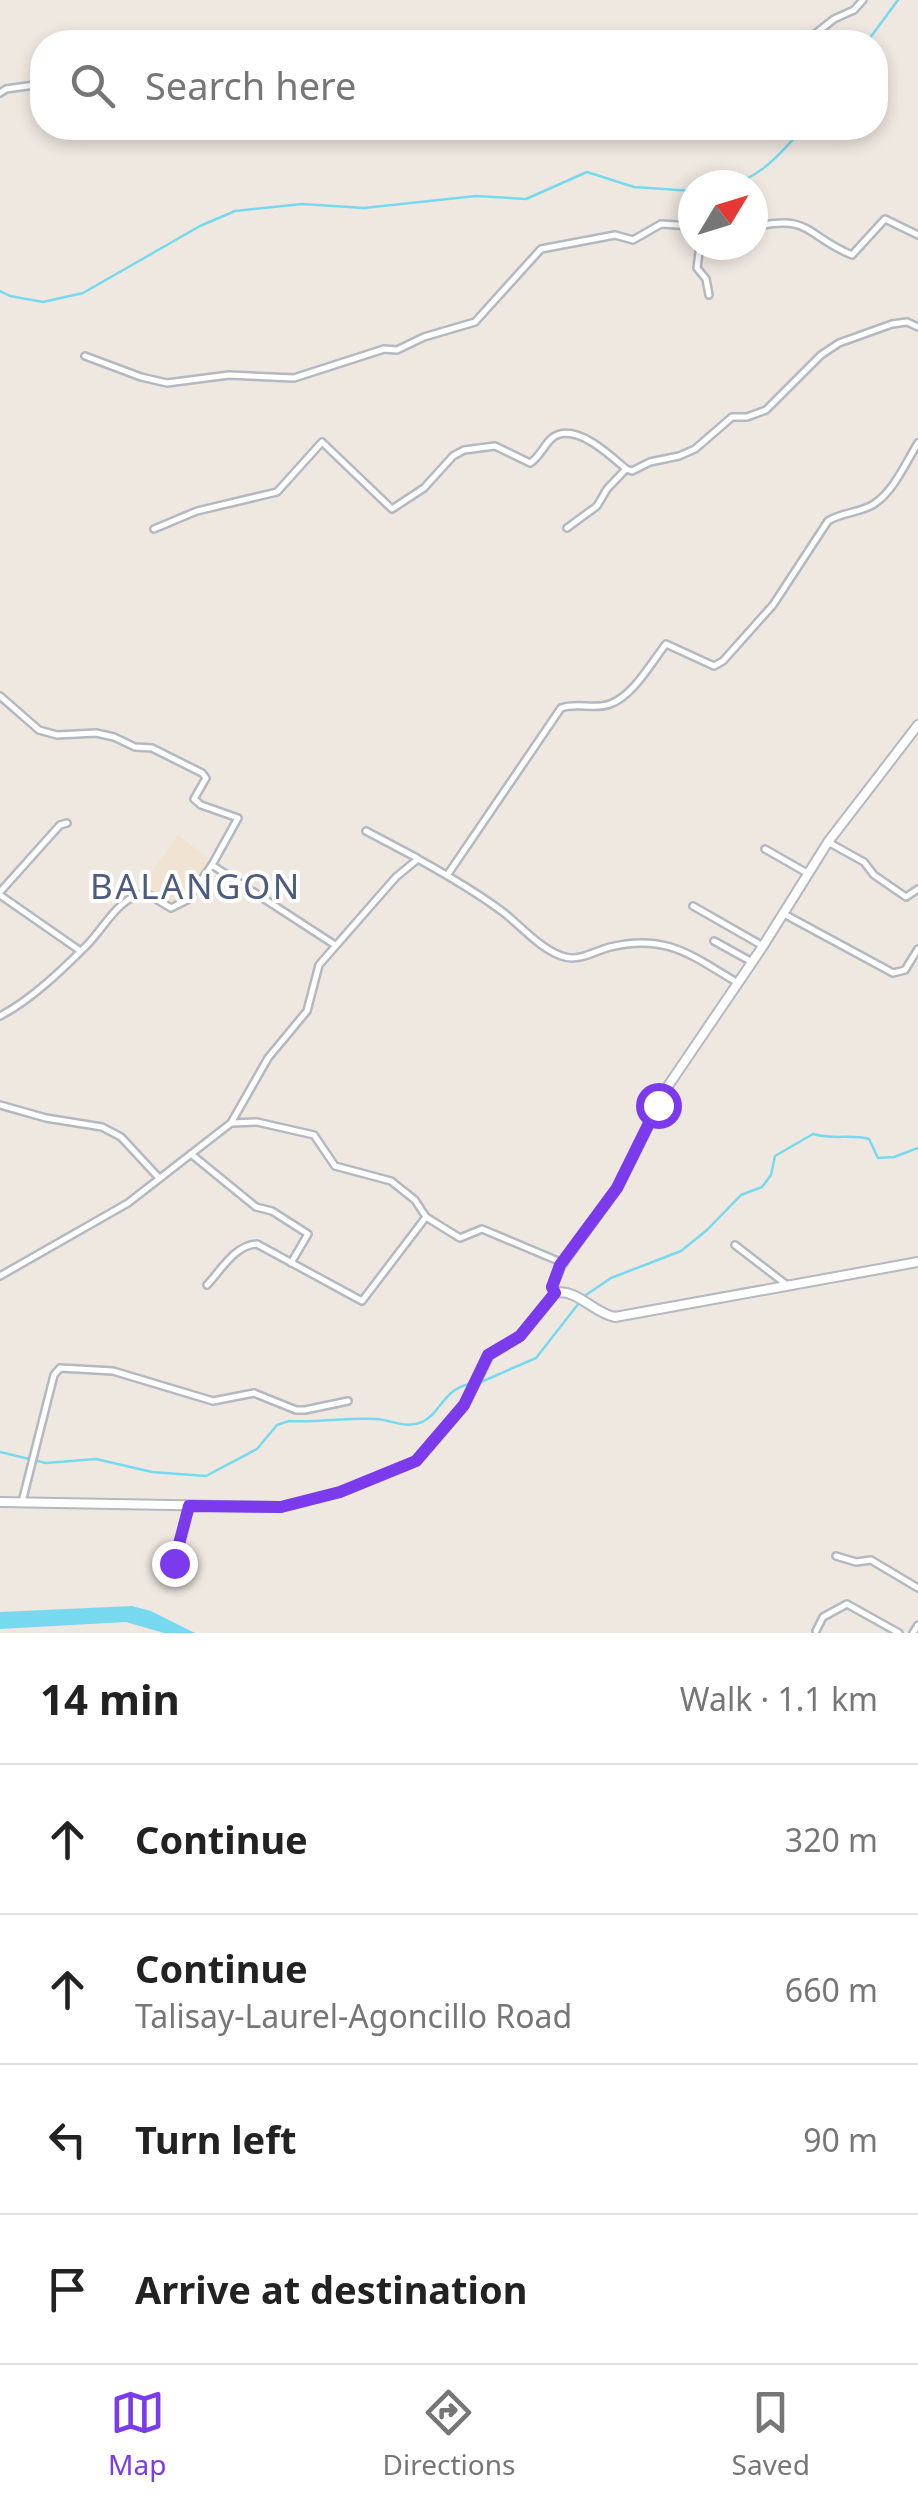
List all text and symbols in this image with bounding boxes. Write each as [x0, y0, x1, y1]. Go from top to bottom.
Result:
search box [30, 30, 888, 140]
icon: search [65, 58, 120, 113]
text: Search here [145, 59, 356, 111]
north arrow [678, 170, 768, 260]
district label: BALANGON [90, 862, 302, 909]
route start [636, 1083, 682, 1129]
route end [152, 1541, 198, 1587]
text: 14 min [40, 1670, 180, 1727]
text: Walk · 1.1 km [680, 1677, 878, 1720]
icon: ahead [40, 1812, 95, 1867]
text: Continue [135, 1813, 308, 1865]
text: 320 m [785, 1818, 878, 1861]
text: Continue [135, 1942, 308, 1994]
icon: ahead [40, 1962, 95, 2017]
text: 660 m [785, 1968, 878, 2011]
text: Talisay-Laurel-Agoncillo Road [135, 1994, 572, 2037]
icon: left [40, 2112, 95, 2167]
text: Turn left [135, 2113, 297, 2165]
text: 90 m [803, 2118, 878, 2161]
icon: arrive [40, 2262, 95, 2317]
text: Arrive at destination [135, 2263, 527, 2315]
tab: Map [108, 2385, 166, 2483]
tab: Directions [383, 2385, 515, 2483]
tab: Saved [732, 2385, 810, 2483]

